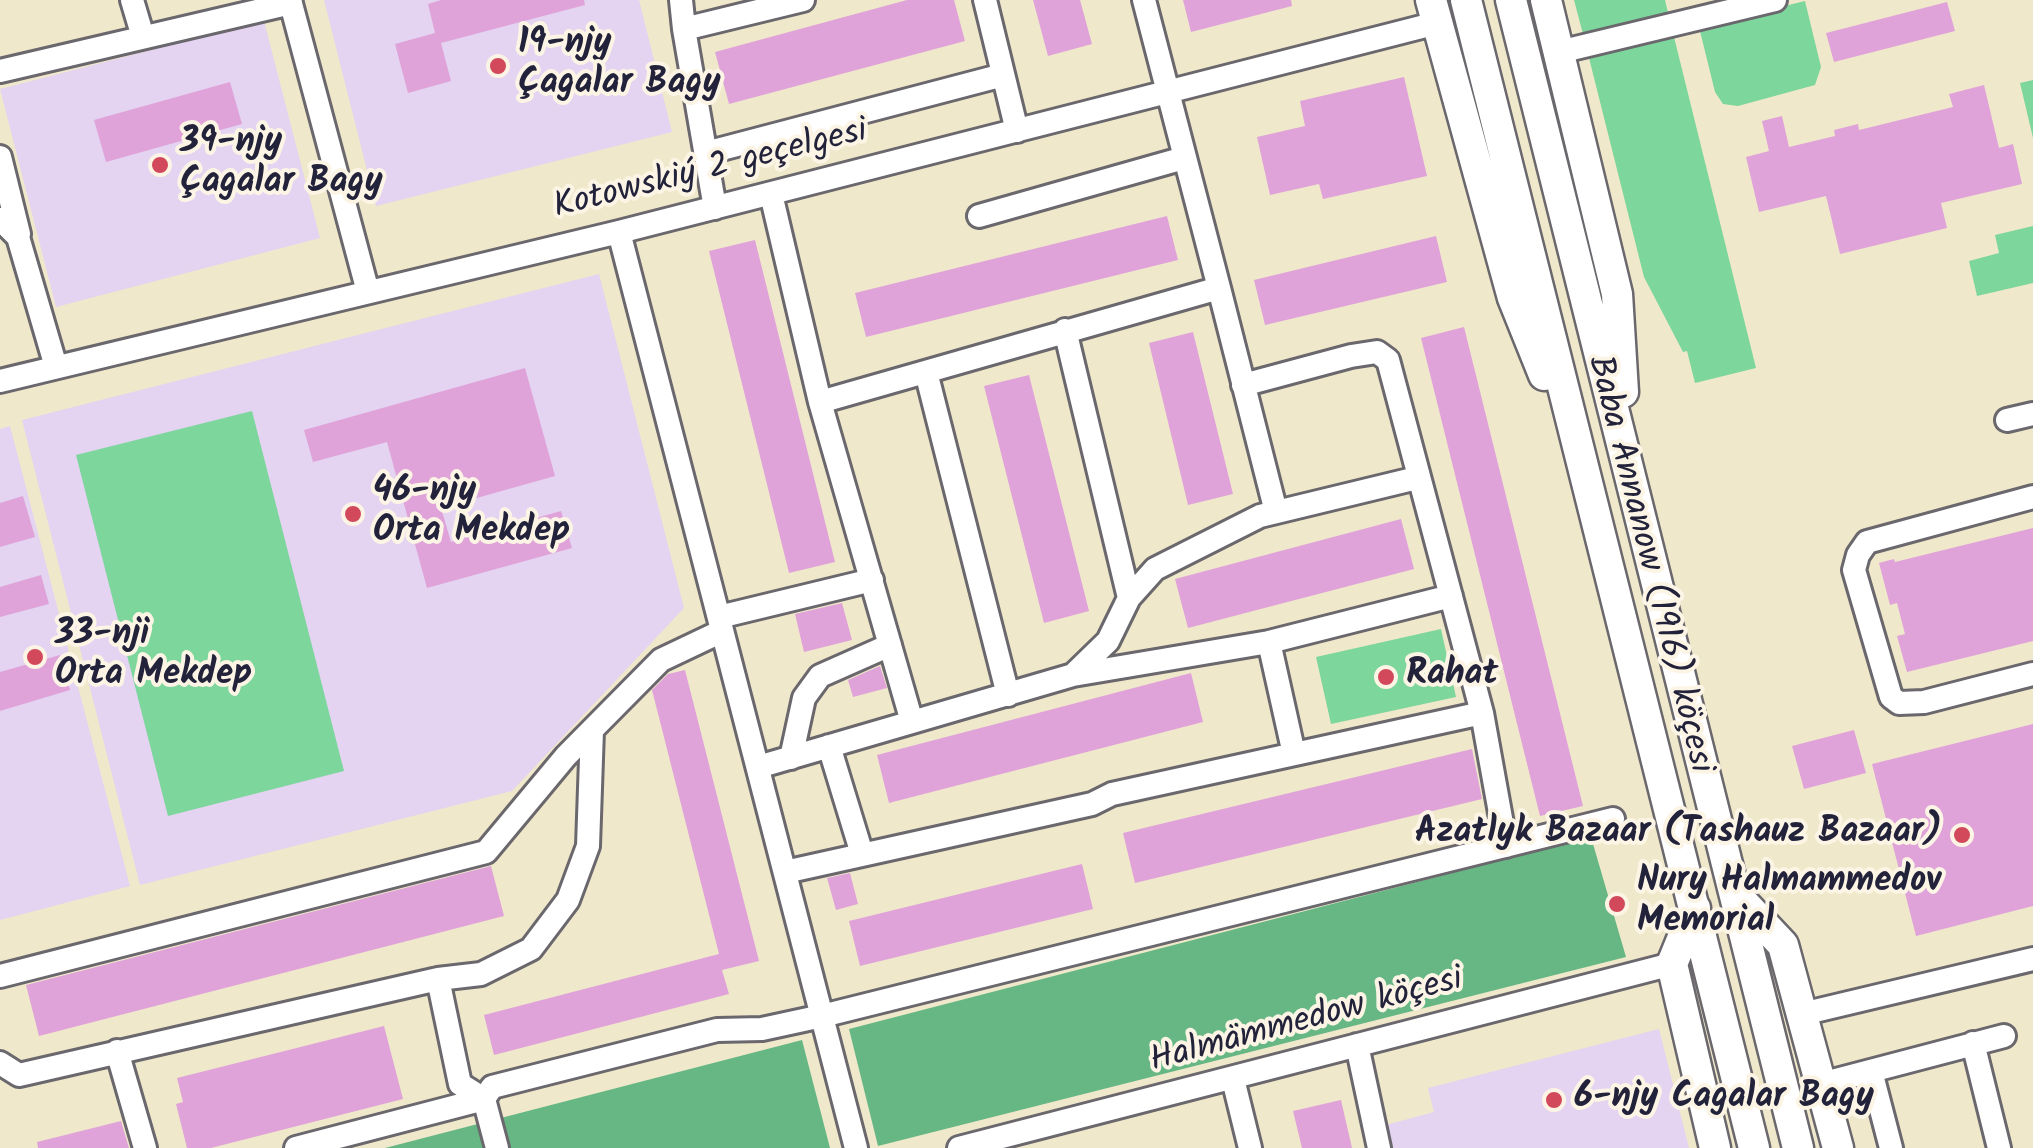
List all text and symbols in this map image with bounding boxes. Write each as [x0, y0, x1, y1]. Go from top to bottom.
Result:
place label: 19-njy Çagalar Bagy [518, 25, 721, 107]
marker: 19-njy Çagalar Bagy [487, 55, 509, 77]
street label: Kotowskiý 2 geçelgesi [550, 113, 872, 231]
place label: 39-njy Çagalar Bagy [180, 124, 383, 206]
marker: 39-njy Çagalar Bagy [149, 154, 171, 176]
street label: Baba Annanow (1916) köçesi [1575, 352, 1719, 778]
place label: 46-njy Orta Mekdep [373, 473, 570, 555]
marker: 46-njy Orta Mekdep [342, 503, 364, 525]
place label: 33-nji Orta Mekdep [55, 616, 252, 698]
marker: 33-nji Orta Mekdep [24, 646, 46, 668]
place label: Rahat [1406, 656, 1498, 698]
marker: Rahat [1375, 666, 1397, 688]
place label: Azatlyk Bazaar (Tashauz Bazaar) [1415, 814, 1942, 856]
marker: Azatlyk Bazaar (Tashauz Bazaar) [1951, 824, 1973, 846]
place label: Nury Halmammedov Memorial [1637, 863, 1941, 945]
marker: Nury Halmammedov Memorial [1606, 893, 1628, 915]
street label: Halmämmedow köçesi [1146, 961, 1468, 1085]
place label: 6-njy Cagalar Bagy [1574, 1079, 1874, 1121]
marker: 6-njy Cagalar Bagy [1543, 1089, 1565, 1111]

